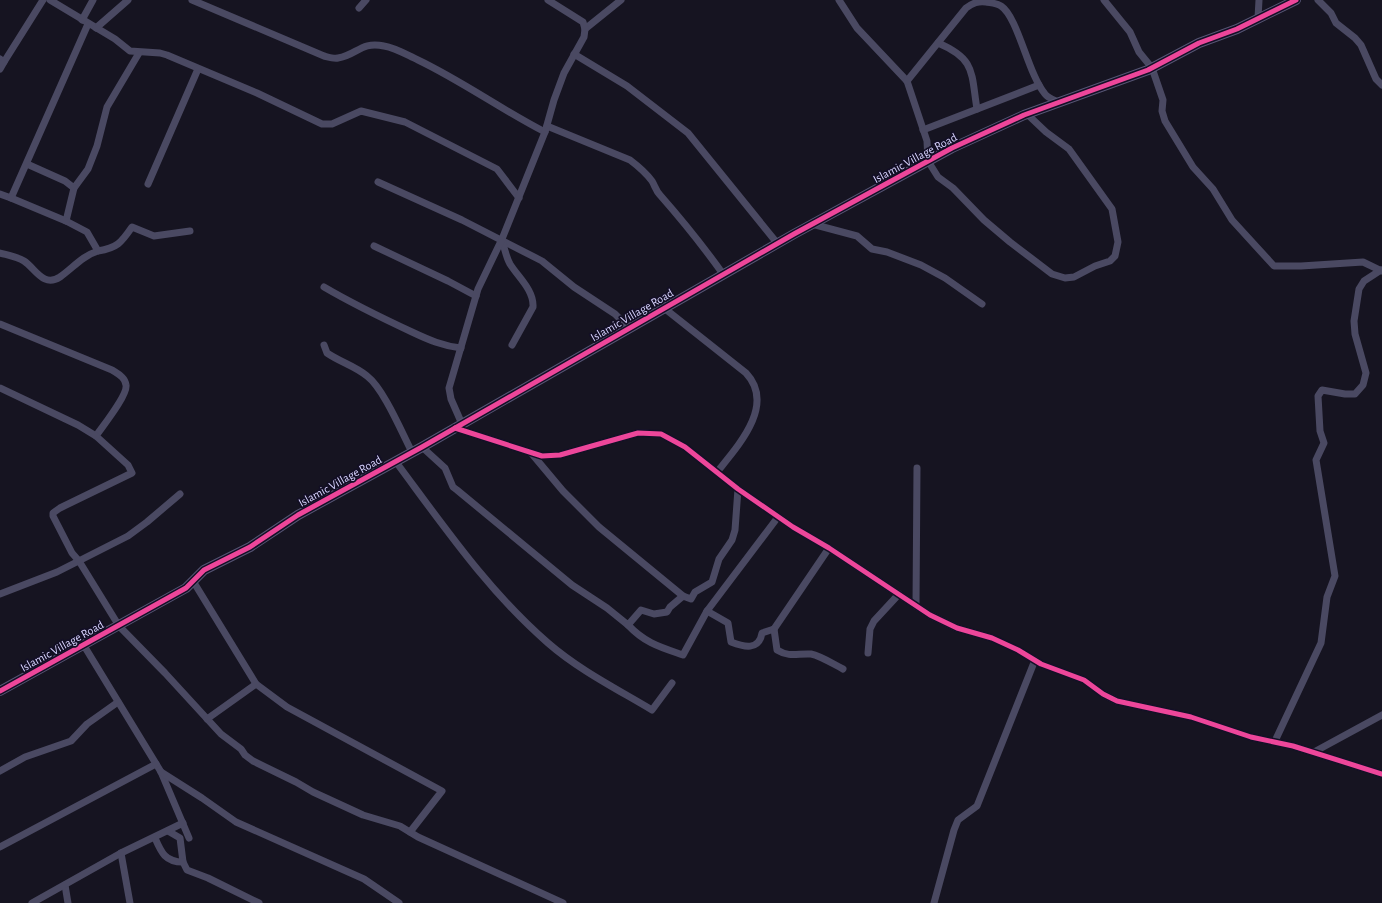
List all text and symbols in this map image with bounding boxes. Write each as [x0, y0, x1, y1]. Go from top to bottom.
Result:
street label: Islamic Village Road [871, 131, 959, 185]
street label: Islamic Village Road [589, 286, 675, 344]
street label: Islamic Village Road [296, 453, 384, 509]
street label: Islamic Village Road [18, 618, 106, 674]

